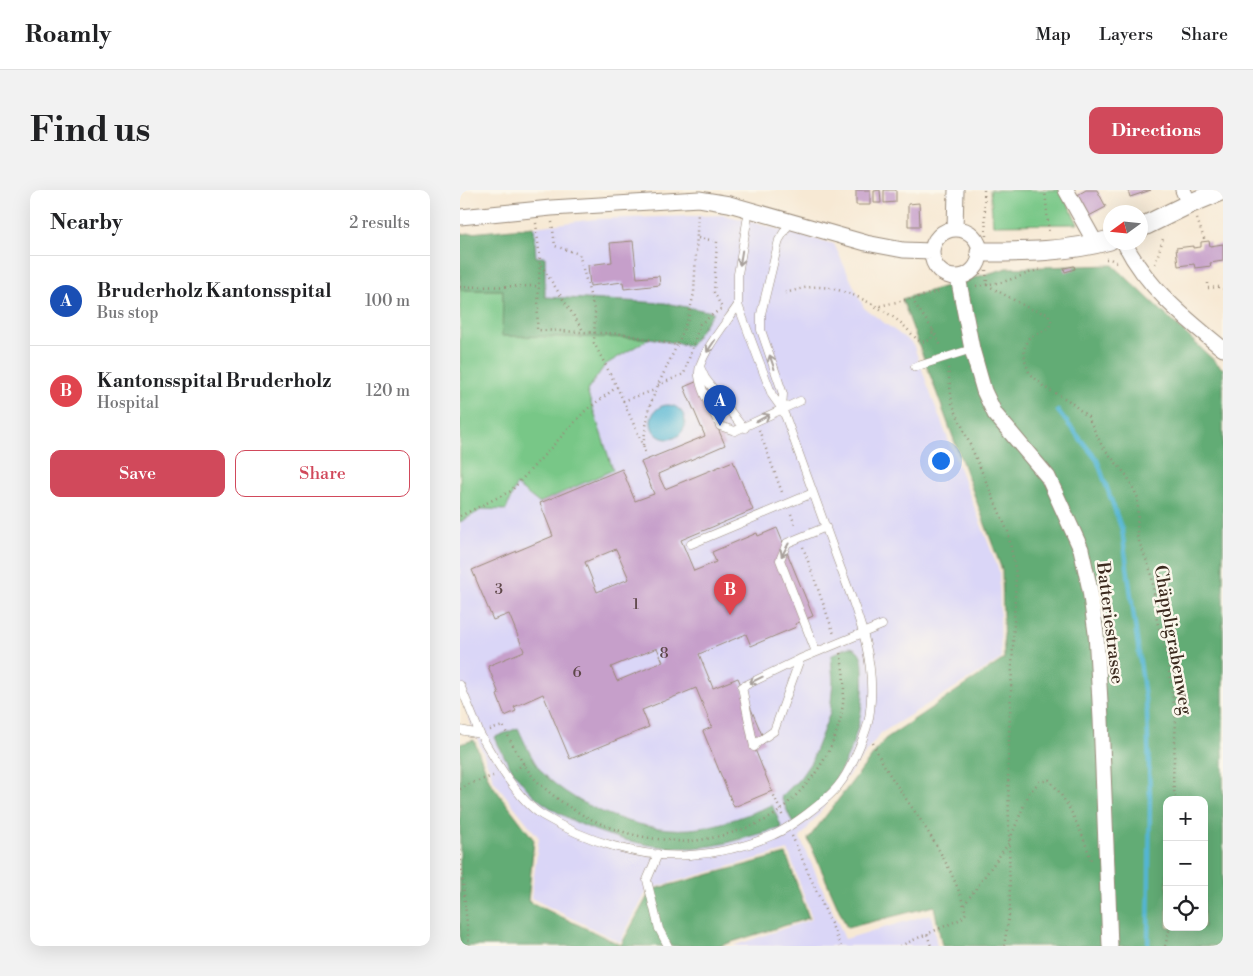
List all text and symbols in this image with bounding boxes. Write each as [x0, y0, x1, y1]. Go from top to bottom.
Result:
text: Roamly [25, 20, 111, 50]
text: Map [1036, 23, 1071, 46]
text: Layers [1099, 23, 1153, 46]
text: Share [1181, 23, 1228, 46]
button: Directions [1089, 107, 1223, 154]
text: Find us [30, 109, 150, 152]
north arrow [1103, 205, 1148, 250]
text: Nearby [50, 210, 123, 236]
text: 2 results [349, 213, 410, 233]
one-way arrow [736, 249, 746, 265]
text: Bruderholz Kantonsspital [97, 279, 331, 303]
text: A [60, 291, 72, 311]
text: 100 m [365, 291, 410, 311]
text: Bus stop [97, 303, 159, 323]
one-way arrow [706, 339, 716, 353]
one-way arrow [767, 355, 776, 370]
text: Kantonsspital Bruderholz [97, 369, 331, 393]
text: B [60, 381, 72, 401]
text: 120 m [366, 381, 410, 401]
pin: A [704, 385, 736, 426]
text: Hospital [97, 393, 159, 413]
one-way arrow [756, 413, 771, 423]
your location [928, 448, 954, 474]
button: Save [50, 450, 225, 497]
button: Share [235, 450, 410, 497]
one-way arrow [780, 542, 790, 557]
street label: Batteriestrasse [1091, 560, 1129, 685]
street label: Chäppligrabenweg [1149, 563, 1198, 717]
pin: B [714, 574, 746, 615]
house number: 3 [495, 580, 503, 599]
house number: 1 [633, 595, 640, 614]
house number: 8 [659, 644, 669, 663]
house number: 6 [572, 663, 582, 682]
one-way arrow [749, 676, 764, 685]
map controls [1163, 796, 1208, 931]
button: + [1163, 796, 1208, 841]
button: − [1163, 841, 1208, 886]
button: locate [1163, 886, 1208, 931]

